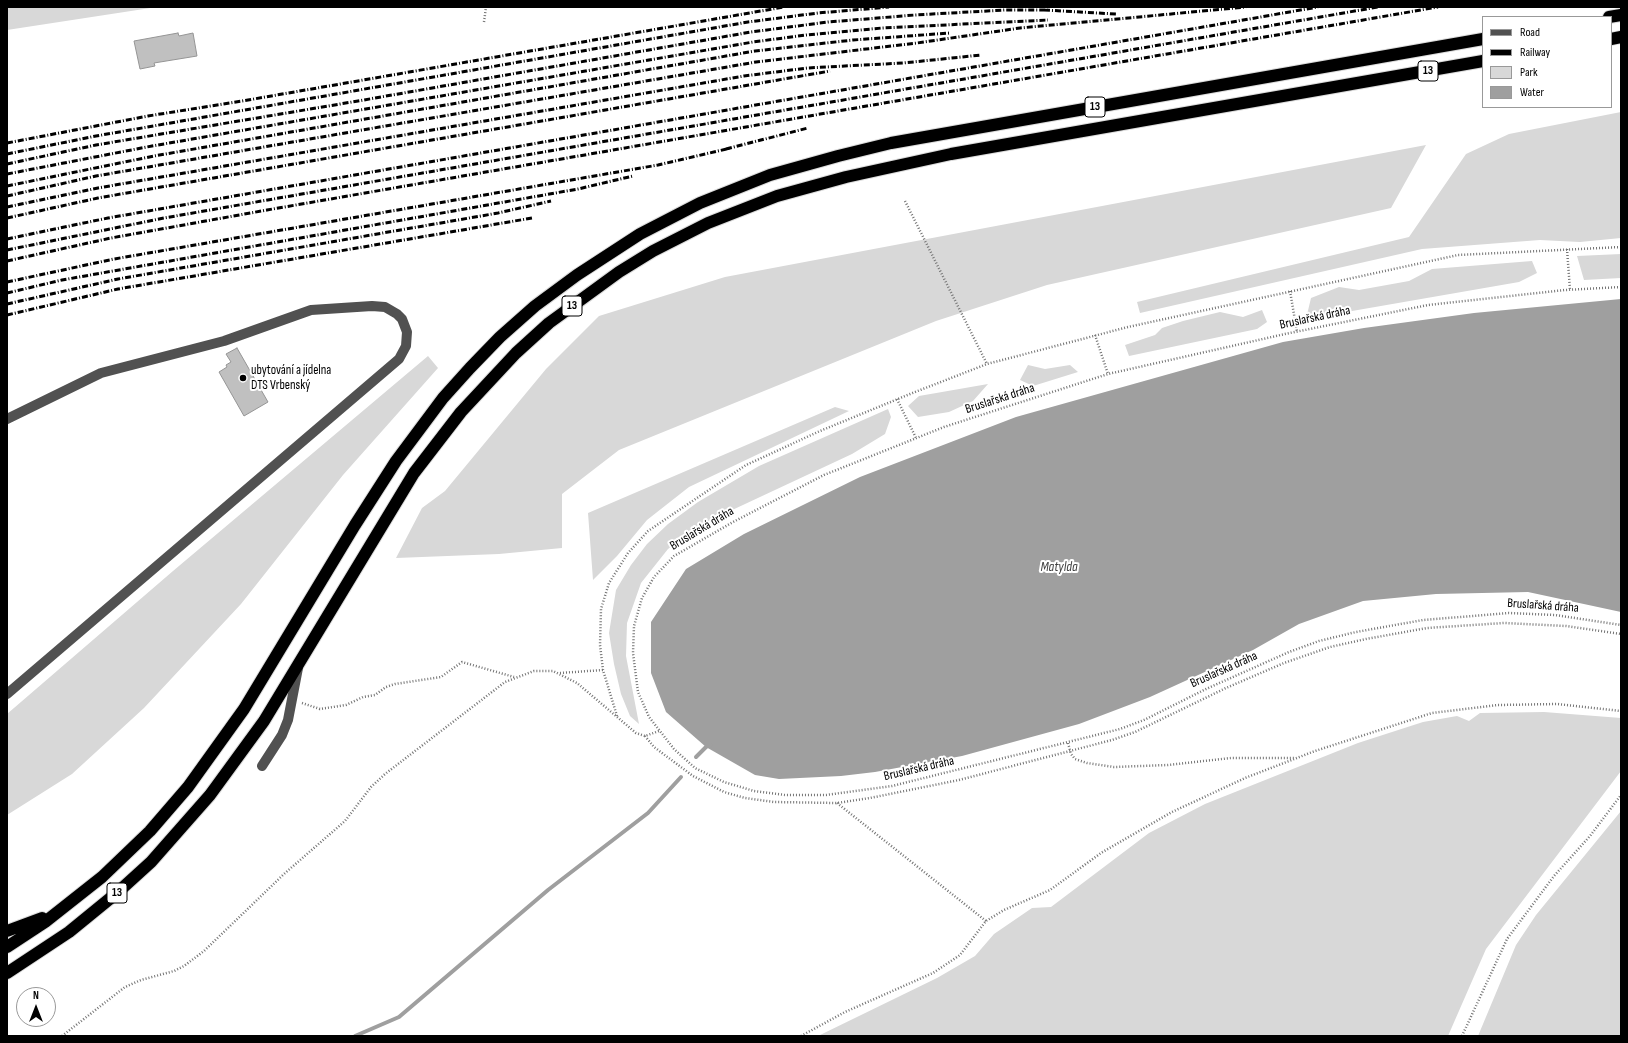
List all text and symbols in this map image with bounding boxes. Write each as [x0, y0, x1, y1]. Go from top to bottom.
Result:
legend [1482, 16, 1612, 108]
text: Road [1520, 25, 1540, 40]
text: Railway [1520, 45, 1550, 60]
road number: 13 [1418, 61, 1438, 81]
text: Park [1520, 65, 1538, 80]
text: Water [1520, 85, 1544, 100]
road number: 13 [1085, 97, 1105, 117]
road number: 13 [562, 296, 582, 316]
street label: Bruslařská dráha [1278, 303, 1352, 333]
place label: ubytování a jídelna DTS Vrbenský [251, 363, 331, 394]
marker: ubytování a jídelna DTS Vrbenský [238, 373, 248, 383]
street label: Bruslařská dráha [963, 380, 1037, 418]
street label: Bruslařská dráha [667, 504, 737, 554]
water label: Matylda [1040, 559, 1078, 575]
street label: Bruslařská dráha [1507, 596, 1579, 616]
street label: Bruslařská dráha [1188, 648, 1260, 692]
street label: Bruslařská dráha [882, 753, 956, 785]
road number: 13 [107, 883, 127, 903]
north arrow [16, 987, 56, 1027]
text: N [33, 989, 39, 1002]

